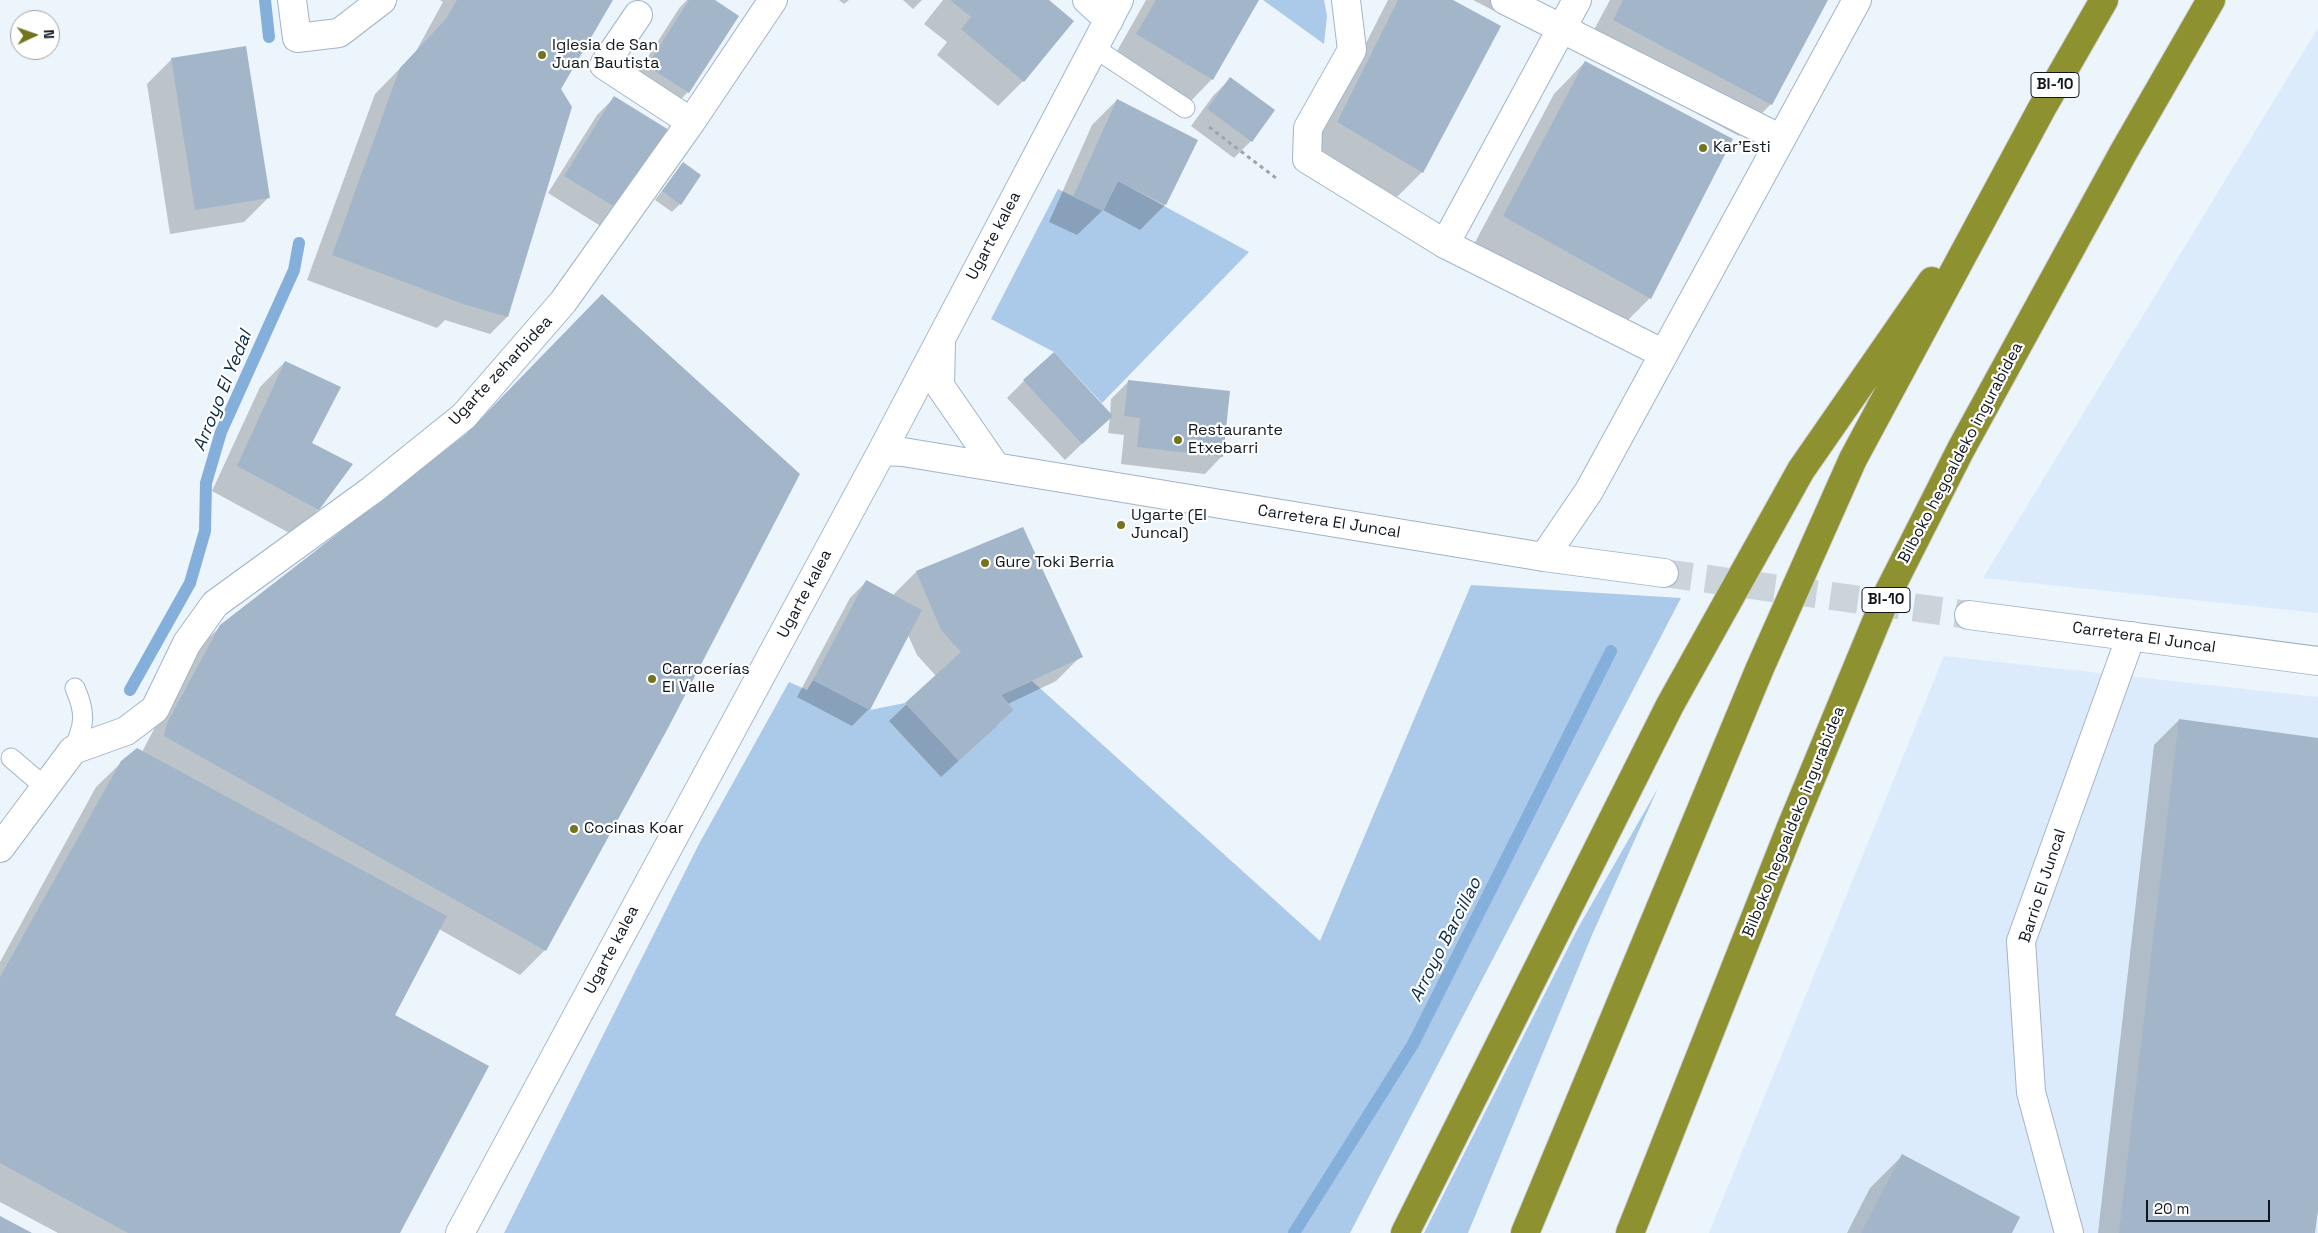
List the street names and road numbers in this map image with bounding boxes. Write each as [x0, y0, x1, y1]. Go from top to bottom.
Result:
road number: BI-10 [2031, 72, 2079, 98]
street label: Ugarte kalea [963, 189, 1025, 283]
street label: Ugarte zeharbidea [445, 312, 557, 430]
street label: Bilboko hegoaldeko ingurabidea [1894, 339, 2028, 567]
street label: Carretera El Juncal [1256, 501, 1402, 543]
street label: Ugarte kalea [774, 547, 836, 641]
road number: BI-10 [1862, 588, 1910, 612]
street label: Carretera El Juncal [2071, 618, 2217, 658]
street label: Bilboko hegoaldeko ingurabidea [1739, 704, 1849, 940]
street label: Barrio El Juncal [2016, 827, 2070, 945]
street label: Ugarte kalea [581, 903, 643, 997]

